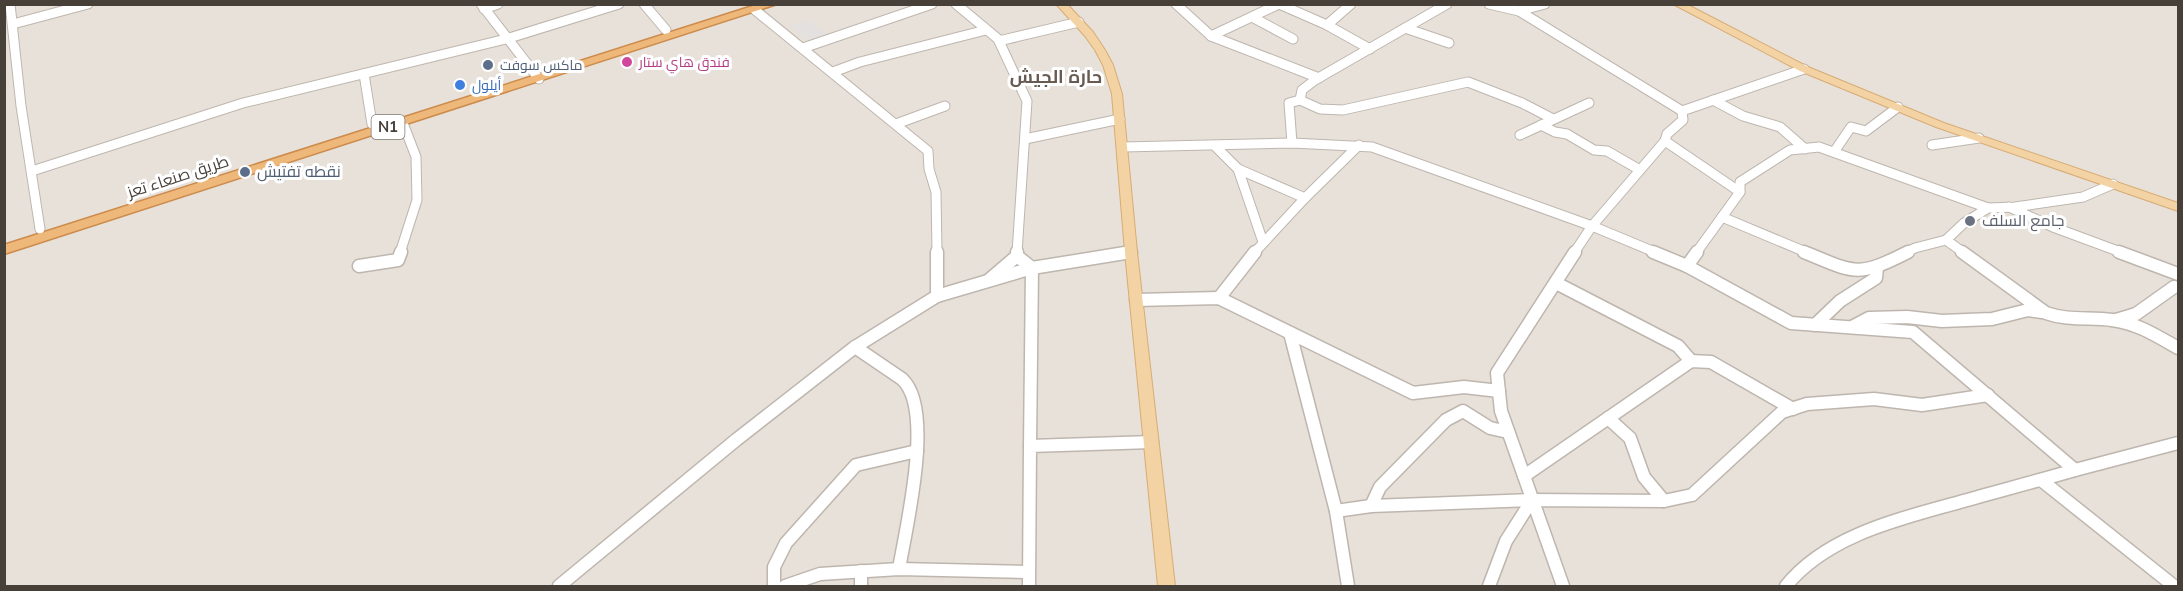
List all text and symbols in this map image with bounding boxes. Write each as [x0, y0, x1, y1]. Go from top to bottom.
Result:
place label: فندق هاي ستار [638, 53, 730, 74]
marker: فندق هاي ستار [620, 55, 634, 69]
place label: ماكس سوفت [500, 56, 583, 75]
marker: ماكس سوفت [481, 58, 495, 72]
district label: حارة الجيش [1010, 65, 1102, 89]
place label: أيلول [472, 76, 501, 95]
marker: أيلول [453, 78, 467, 92]
road number: N1 [372, 115, 404, 139]
street label: طريق صنعاء تعز [123, 150, 232, 204]
place label: نقطه تفتيش [257, 161, 341, 183]
marker: نقطه تفتيش [238, 165, 252, 179]
place label: جامع السلف [1982, 210, 2064, 232]
marker: جامع السلف [1963, 214, 1977, 228]

